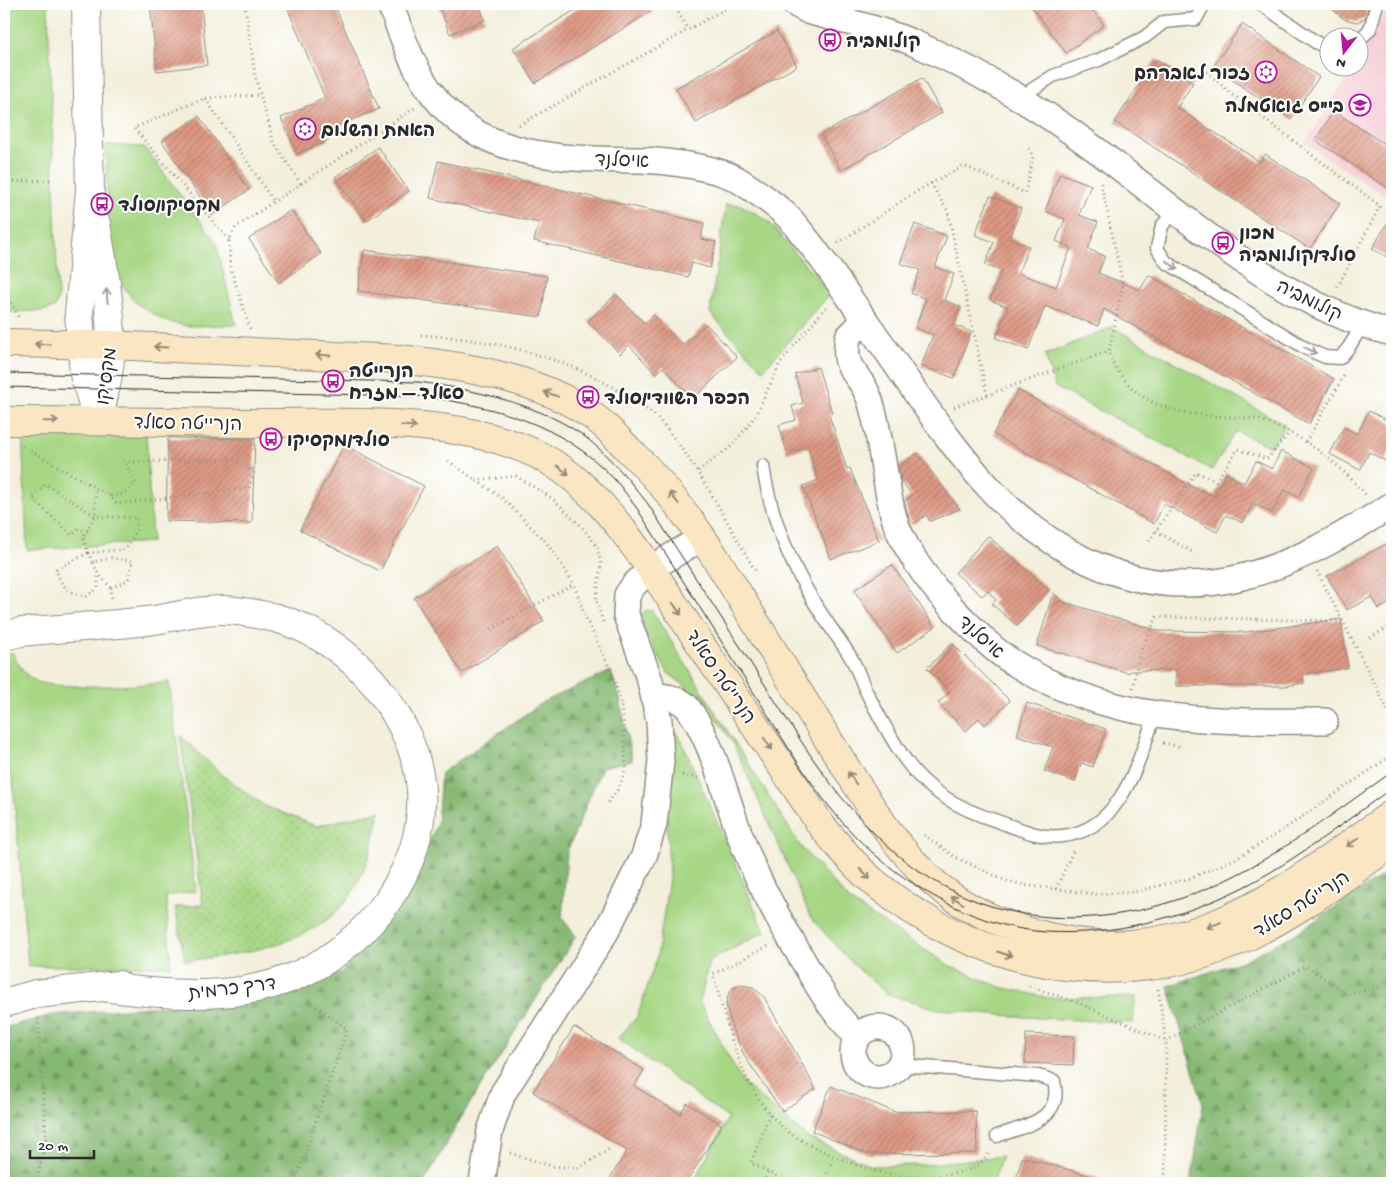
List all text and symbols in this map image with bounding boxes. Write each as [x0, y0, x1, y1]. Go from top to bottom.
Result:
bus stop icon: קולומביה [818, 28, 842, 52]
north arrow [1318, 28, 1368, 78]
place label: קולומביה [846, 31, 921, 55]
text: N [1334, 53, 1348, 72]
synagogue icon: זכור לאברהם [1254, 60, 1278, 84]
place label: זכור לאברהם [1134, 63, 1250, 87]
school or university icon: בי"ס גואטמלה [1348, 93, 1372, 117]
place label: בי"ס גואטמלה [1225, 95, 1344, 120]
synagogue icon: האמת והשלום [293, 117, 317, 141]
place label: האמת והשלום [321, 119, 435, 144]
street label: איסלנד [594, 149, 650, 175]
bus stop icon: מקסיקו/סולד [90, 192, 114, 216]
place label: מקסיקו/סולד [118, 194, 221, 219]
place label: מכון סולד/קולומביה [1239, 224, 1356, 269]
bus stop icon: מכון סולד/קולומביה [1211, 231, 1235, 255]
one-way arrow [1165, 260, 1179, 270]
street label: קולומביה [1272, 275, 1346, 328]
one-way arrow [102, 288, 112, 304]
one-way arrow [35, 339, 51, 348]
one-way arrow [153, 343, 169, 352]
street label: מקסיקו [93, 346, 124, 407]
one-way arrow [1302, 346, 1317, 355]
one-way arrow [315, 351, 331, 360]
place label: הנרייטה סאלד – מזרח [349, 362, 464, 407]
bus stop icon: הנרייטה סאלד – מזרח [321, 369, 345, 393]
bus stop icon: הכפר השוודי/סולד [576, 385, 600, 409]
place label: הכפר השוודי/סולד [604, 387, 750, 412]
one-way arrow [544, 389, 559, 398]
street label: הנרייטה סאלד [133, 412, 243, 438]
one-way arrow [42, 416, 58, 426]
one-way arrow [401, 422, 417, 431]
bus stop icon: סולד/מקסיקו [259, 427, 283, 451]
place label: סולד/מקסיקו [287, 429, 390, 454]
one-way arrow [556, 465, 570, 475]
one-way arrow [668, 492, 679, 505]
one-way arrow [673, 602, 683, 616]
street label: איסלנד [952, 611, 1008, 665]
street label: הנרייטה סאלד [679, 626, 760, 729]
one-way arrow [763, 737, 773, 751]
one-way arrow [847, 771, 857, 785]
one-way arrow [1346, 837, 1360, 847]
street label: הנרייטה סאלד [1250, 867, 1355, 945]
one-way arrow [859, 868, 871, 880]
one-way arrow [951, 895, 965, 905]
one-way arrow [1207, 921, 1222, 930]
one-way arrow [997, 950, 1012, 959]
street label: דרך כרמית [186, 974, 278, 1007]
scale bar [30, 1127, 94, 1159]
text: 20 m [38, 1138, 68, 1156]

